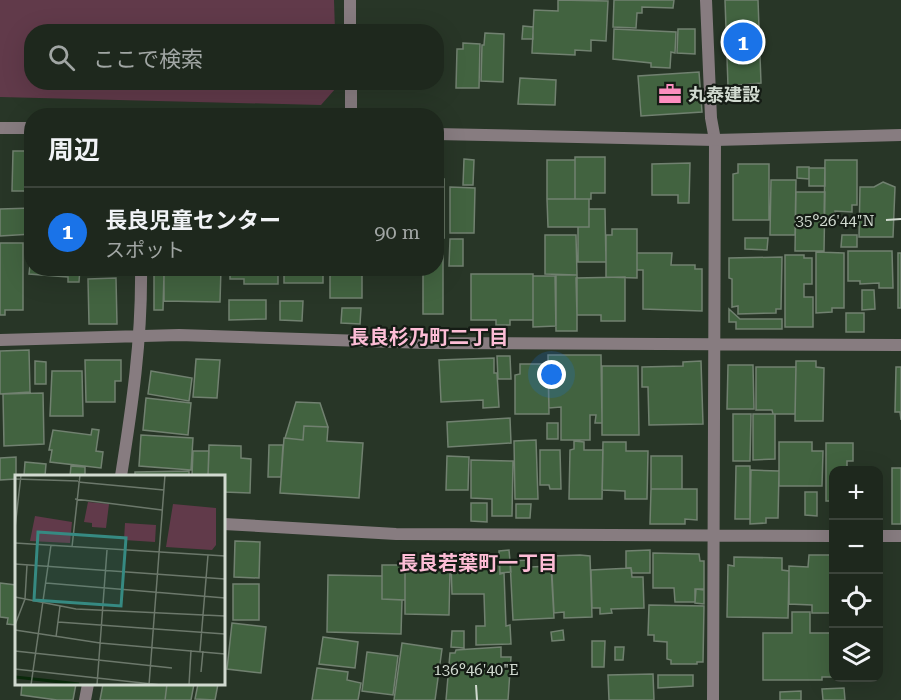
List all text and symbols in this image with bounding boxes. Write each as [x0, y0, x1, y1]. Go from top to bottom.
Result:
pin: 1 [724, 20, 762, 64]
search box [24, 24, 444, 90]
icon: search [45, 41, 78, 74]
text: ここで検索 [93, 47, 203, 72]
office icon: 丸泰建設 [657, 81, 683, 107]
place label: 丸泰建設 [688, 84, 760, 105]
text: 周辺 [48, 135, 100, 165]
text: 長良児童センター [105, 208, 281, 233]
text: 35°26'44"N [795, 212, 875, 230]
text: 1 [62, 220, 73, 244]
text: 90 m [374, 220, 420, 244]
text: スポット [105, 238, 185, 262]
district label: 長良杉乃町二丁目 [349, 325, 509, 349]
your location [537, 360, 566, 389]
map controls [829, 466, 883, 682]
button: + [829, 466, 883, 520]
inset map [15, 475, 225, 685]
button: − [829, 520, 883, 574]
district label: 長良若葉町一丁目 [398, 551, 558, 575]
button: locate [829, 574, 883, 628]
button: layers [829, 628, 883, 682]
text: 136°46'40"E [433, 661, 519, 679]

